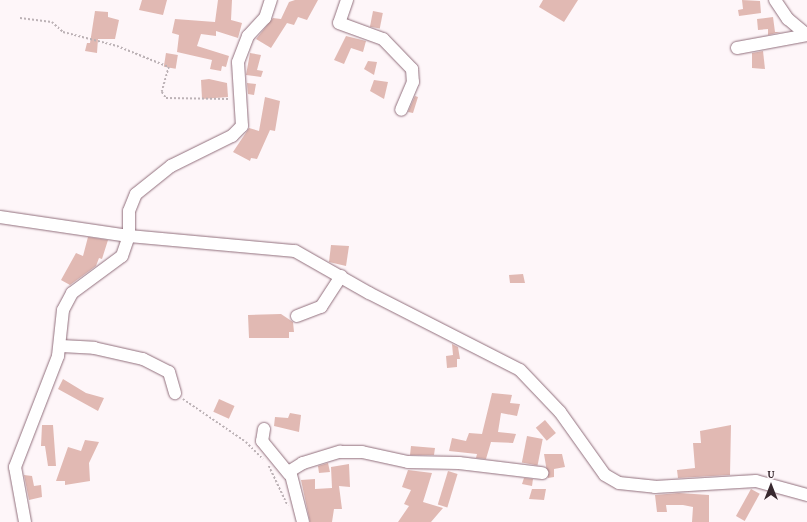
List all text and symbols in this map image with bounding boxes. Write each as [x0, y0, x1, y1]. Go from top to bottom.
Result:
north arrow [751, 466, 791, 506]
text: U [767, 468, 775, 480]

